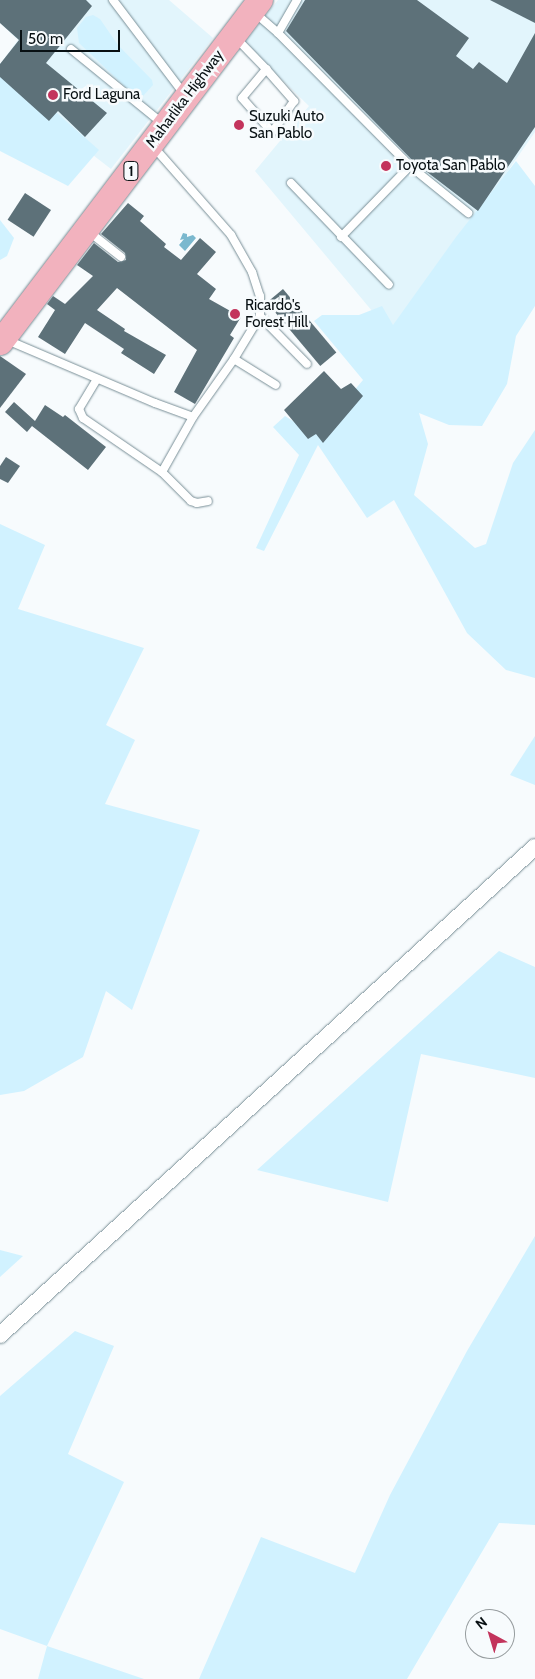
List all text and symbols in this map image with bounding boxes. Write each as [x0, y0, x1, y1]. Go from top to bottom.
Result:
scale bar [22, 20, 122, 52]
text: 50 m [28, 30, 63, 48]
street label: Maharlika Highway [142, 47, 228, 151]
place label: Ford Laguna [63, 86, 140, 104]
marker: Ford Laguna [47, 89, 59, 101]
place label: Suzuki Auto San Pablo [249, 107, 324, 142]
marker: Suzuki Auto San Pablo [233, 119, 245, 131]
place label: Toyota San Pablo [396, 157, 505, 175]
road number: 1 [122, 160, 140, 182]
marker: Toyota San Pablo [380, 160, 392, 172]
place label: Ricardo's Forest Hill [245, 296, 308, 331]
marker: Ricardo's Forest Hill [229, 308, 241, 320]
north arrow [465, 1609, 515, 1659]
text: N [472, 1613, 491, 1633]

